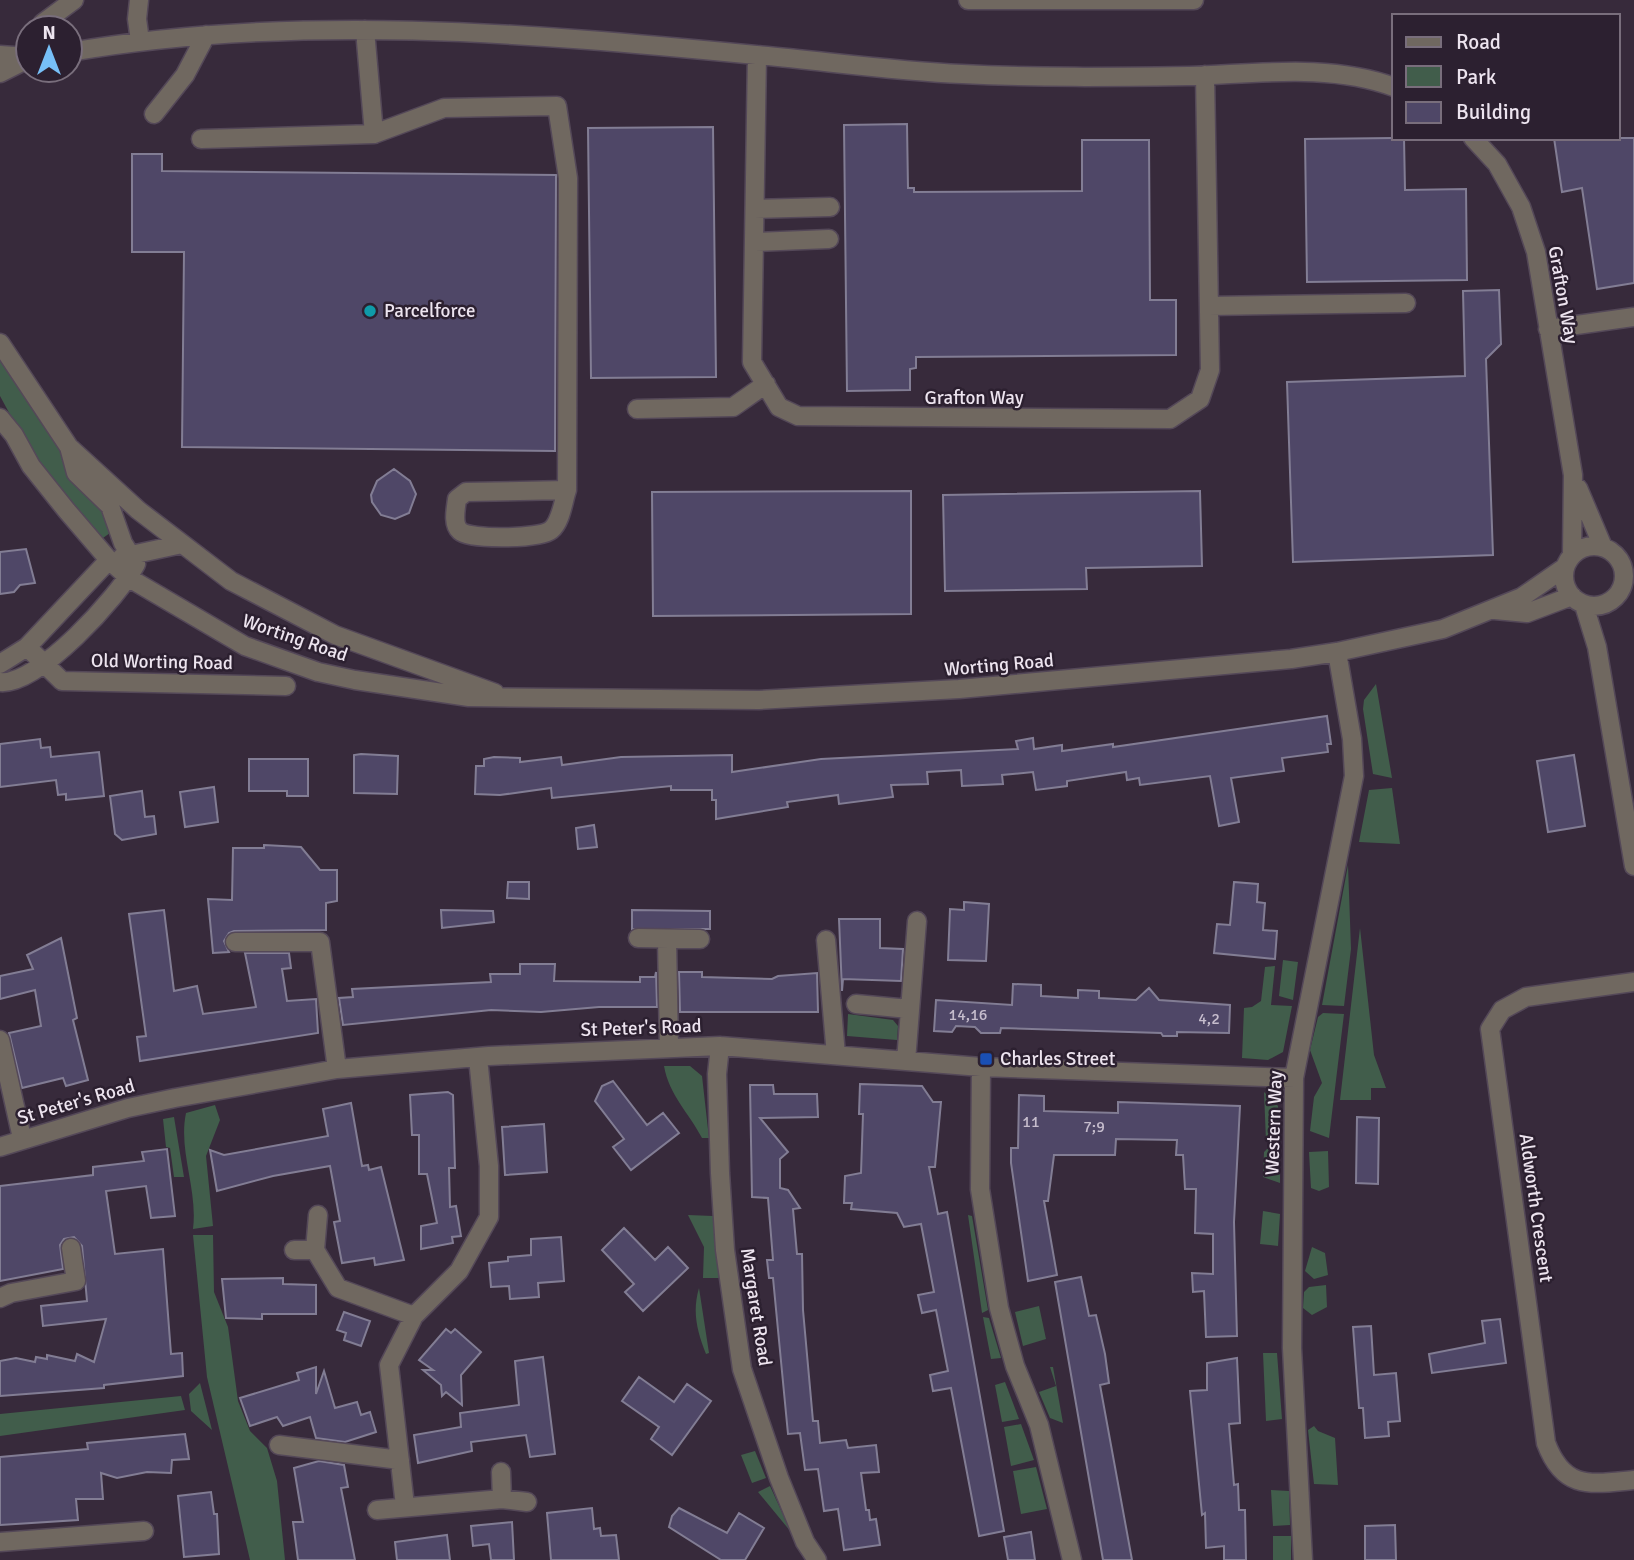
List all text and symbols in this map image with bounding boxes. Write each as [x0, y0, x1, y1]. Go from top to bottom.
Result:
north arrow [14, 14, 84, 84]
legend [1392, 14, 1620, 140]
text: N [42, 21, 56, 45]
text: Road [1456, 29, 1501, 55]
text: Park [1456, 64, 1497, 90]
text: Building [1456, 99, 1531, 125]
street label: Grafton Way [1543, 244, 1583, 346]
place label: Parcelforce [384, 299, 476, 323]
marker: Parcelforce [362, 303, 378, 319]
street label: Grafton Way [924, 386, 1024, 410]
street label: Worting Road [239, 609, 351, 667]
street label: Worting Road [943, 648, 1055, 682]
street label: Old Worting Road [91, 649, 233, 675]
house number: 14,16 [949, 1005, 987, 1025]
house number: 4,2 [1198, 1009, 1220, 1029]
street label: St Peter's Road [580, 1014, 702, 1042]
place label: Charles Street [1000, 1047, 1116, 1071]
marker: Charles Street [978, 1051, 994, 1067]
street label: Western Way [1260, 1070, 1288, 1176]
street label: St Peter's Road [14, 1074, 138, 1130]
house number: 11 [1022, 1112, 1040, 1132]
house number: 7;9 [1083, 1117, 1105, 1137]
street label: Aldworth Crescent [1514, 1132, 1558, 1284]
street label: Margaret Road [735, 1246, 777, 1368]

